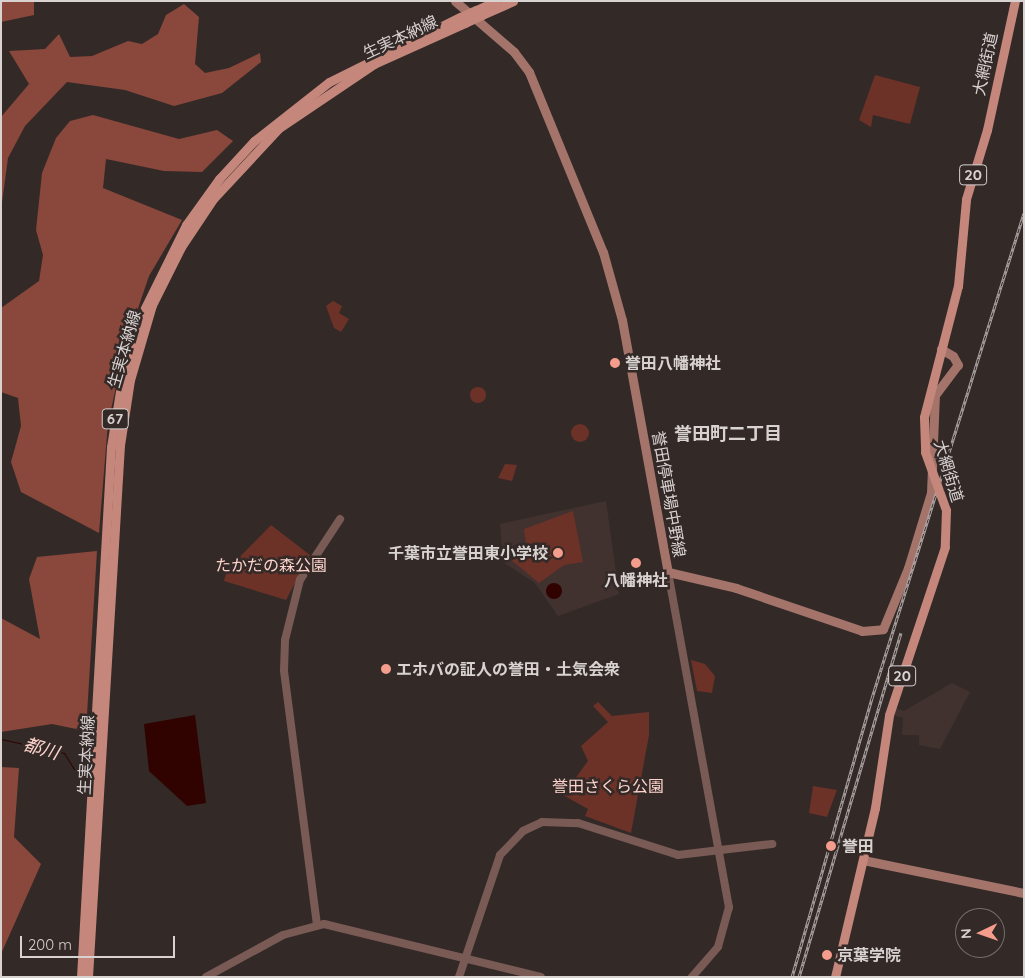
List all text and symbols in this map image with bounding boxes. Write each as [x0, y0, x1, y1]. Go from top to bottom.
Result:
street label: 生実本納線 [360, 11, 440, 63]
street label: 大網街道 [969, 31, 1001, 97]
road number: 20 [958, 162, 988, 188]
street label: 生実本納線 [104, 308, 144, 390]
place label: 誉田八幡神社 [625, 353, 721, 373]
marker: 誉田八幡神社 [609, 357, 621, 369]
road number: 67 [101, 406, 129, 432]
district label: 誉田町二丁目 [674, 423, 782, 445]
street label: 誉田停車場中野線 [648, 429, 690, 559]
street label: 大網街道 [930, 438, 968, 504]
place label: 千葉市立誉田東小学校 [388, 543, 548, 563]
marker: 千葉市立誉田東小学校 [552, 547, 564, 559]
park label: たかだの森公園 [215, 555, 327, 575]
marker: 八幡神社 [630, 557, 642, 569]
place label: 八幡神社 [604, 570, 668, 590]
place label: エホバの証人の誉田・土気会衆 [396, 659, 620, 679]
marker: エホバの証人の誉田・土気会衆 [380, 663, 392, 675]
road number: 20 [887, 664, 917, 688]
street label: 生実本納線 [74, 715, 98, 795]
water label: 都川 [21, 734, 61, 764]
park label: 誉田さくら公園 [552, 776, 664, 796]
place label: 誉田 [842, 836, 874, 856]
marker: 誉田 [824, 839, 838, 853]
north arrow [955, 908, 1005, 958]
scale bar [22, 926, 178, 958]
text: N [957, 928, 975, 939]
text: 200 m [28, 935, 72, 954]
place label: 京葉学院 [837, 945, 901, 965]
marker: 京葉学院 [821, 949, 833, 961]

